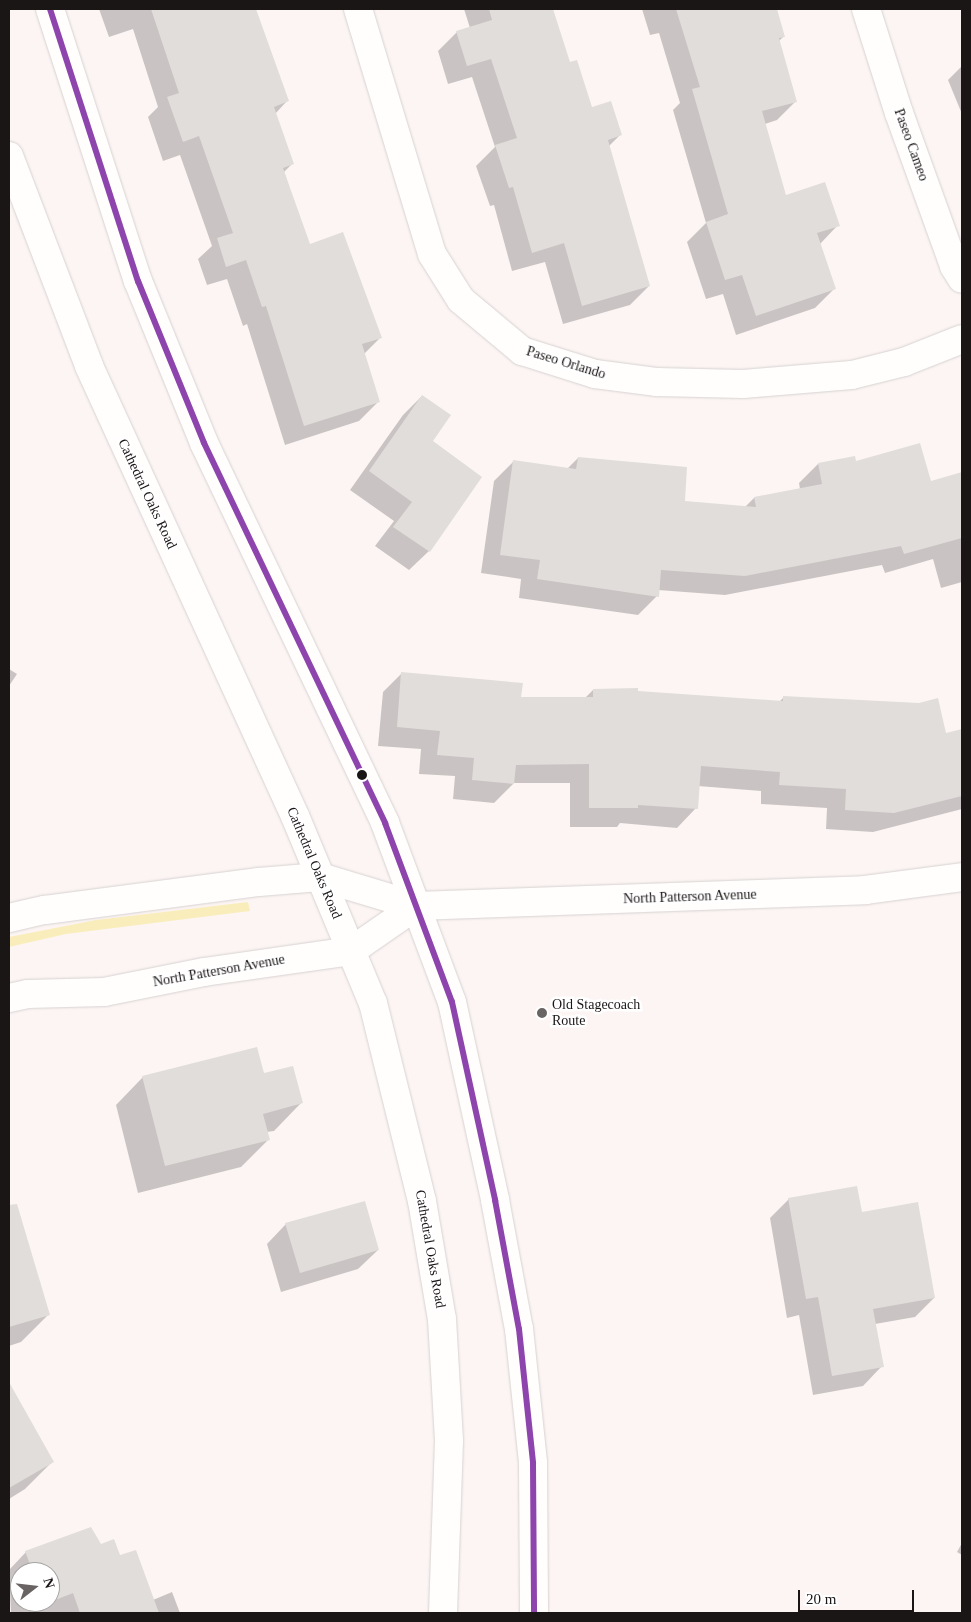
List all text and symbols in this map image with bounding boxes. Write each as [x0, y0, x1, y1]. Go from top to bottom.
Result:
street label: Paseo Cameo [890, 107, 932, 183]
street label: Paseo Orlando [524, 343, 608, 383]
street label: Cathedral Oaks Road [114, 436, 180, 552]
unlabelled marker [357, 770, 367, 780]
street label: Cathedral Oaks Road [283, 805, 345, 921]
street label: North Patterson Avenue [623, 886, 757, 908]
street label: North Patterson Avenue [151, 951, 287, 991]
place label: Old Stagecoach Route [552, 997, 640, 1030]
marker: Old Stagecoach Route [536, 1007, 548, 1019]
street label: Cathedral Oaks Road [411, 1189, 449, 1309]
north arrow [10, 1562, 60, 1612]
text: N [40, 1576, 58, 1590]
scale bar [801, 1580, 917, 1612]
text: 20 m [806, 1591, 836, 1607]

